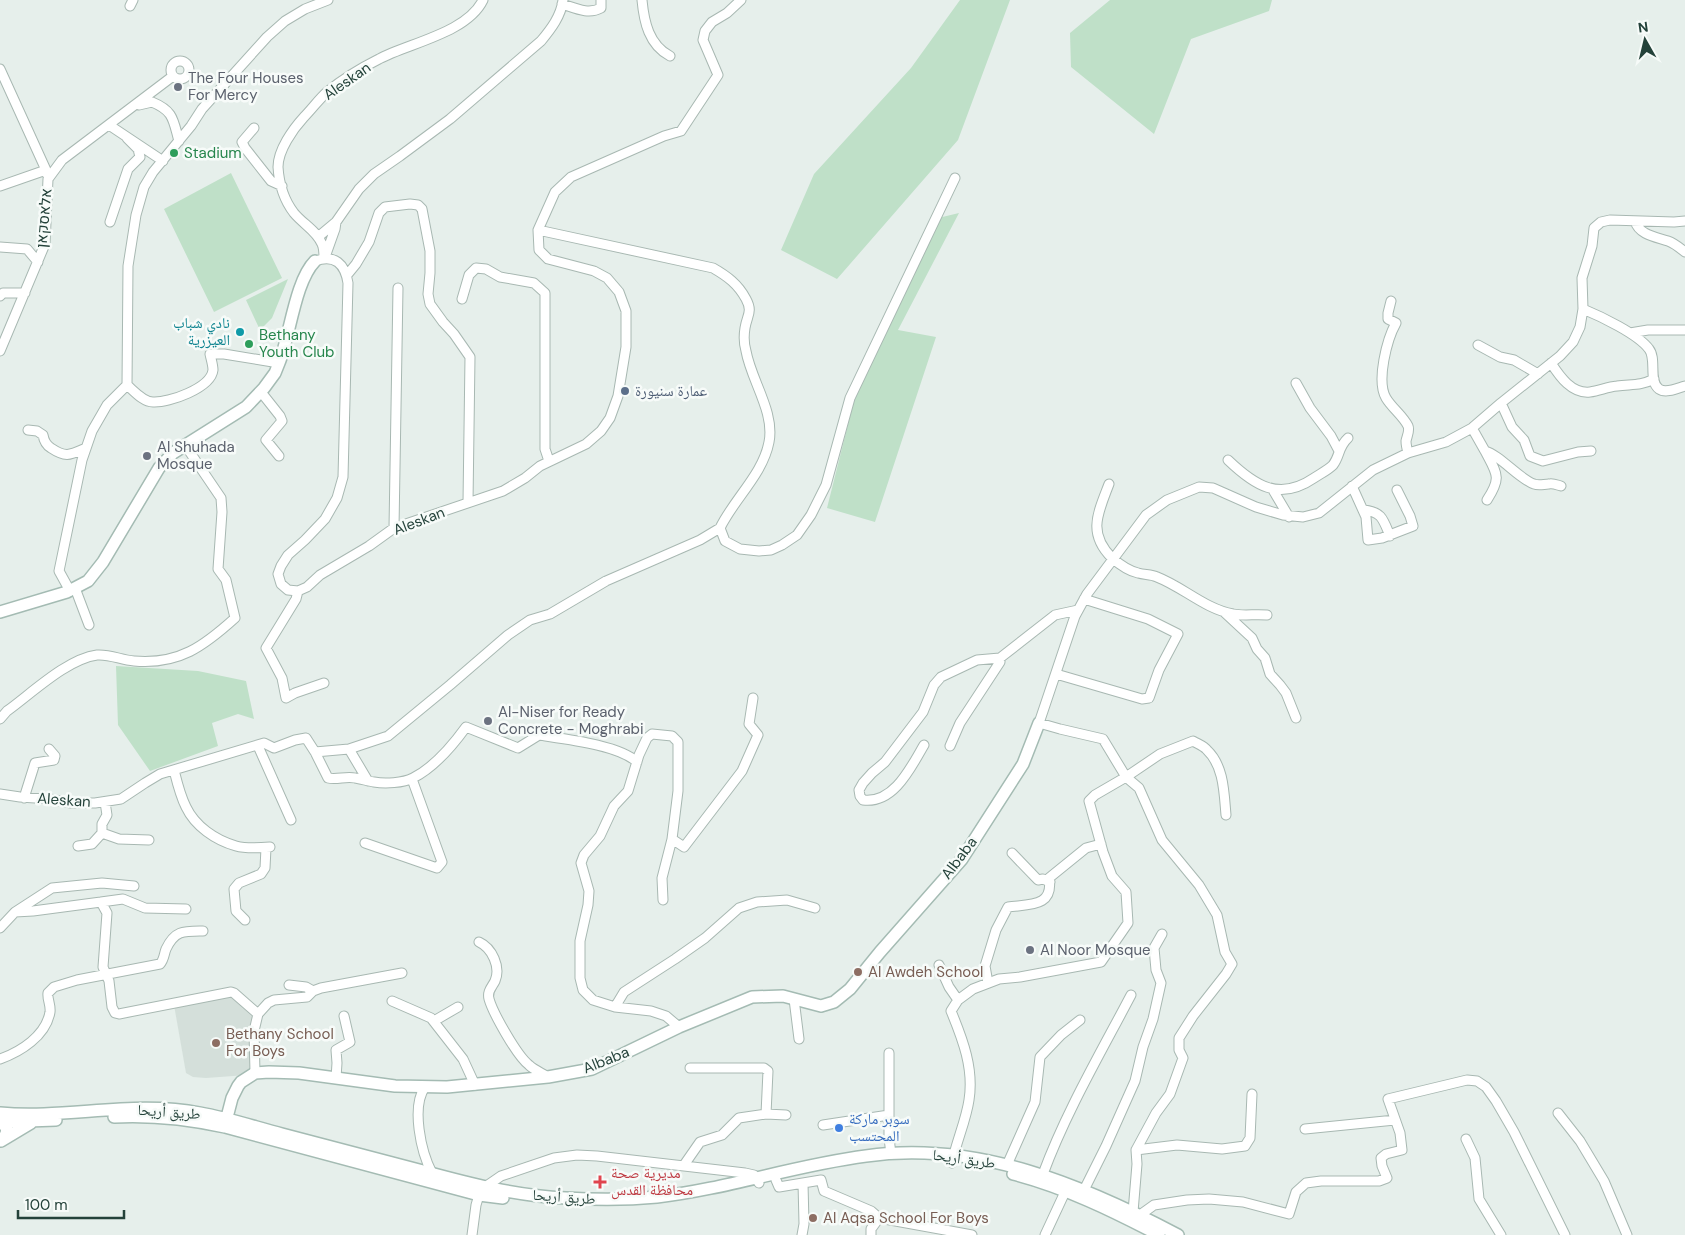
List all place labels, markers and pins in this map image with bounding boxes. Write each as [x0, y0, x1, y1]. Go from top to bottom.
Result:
place label: The Four Houses For Mercy [188, 68, 304, 105]
marker: The Four Houses For Mercy [172, 81, 184, 93]
place label: Stadium [184, 143, 242, 163]
marker: Stadium [168, 147, 180, 159]
place label: نادي شباب العيزرية [173, 313, 230, 350]
place label: Bethany Youth Club [259, 325, 334, 362]
marker: نادي شباب العيزرية [234, 326, 246, 338]
marker: Bethany Youth Club [243, 338, 255, 350]
place label: عمارة سنيورة [635, 381, 707, 401]
marker: عمارة سنيورة [619, 385, 631, 397]
place label: Al Shuhada Mosque [157, 437, 235, 474]
marker: Al Shuhada Mosque [141, 450, 153, 462]
place label: Al-Niser for Ready Concrete - Moghrabi [498, 702, 644, 739]
marker: Al-Niser for Ready Concrete - Moghrabi [482, 715, 494, 727]
place label: Al Noor Mosque [1040, 940, 1151, 960]
marker: Al Noor Mosque [1024, 944, 1036, 956]
place label: Al Awdeh School [868, 962, 983, 982]
marker: Al Awdeh School [852, 966, 864, 978]
place label: Bethany School For Boys [226, 1024, 334, 1061]
marker: Bethany School For Boys [210, 1037, 222, 1049]
place label: سوبر ماركة المحتسب [849, 1109, 910, 1146]
marker: سوبر ماركة المحتسب [833, 1122, 845, 1134]
place label: مديرية صحة محافظة القدس [611, 1163, 693, 1200]
marker: مديرية صحة محافظة القدس [593, 1175, 607, 1189]
place label: Al Aqsa School For Boys [823, 1208, 989, 1228]
marker: Al Aqsa School For Boys [807, 1212, 819, 1224]

